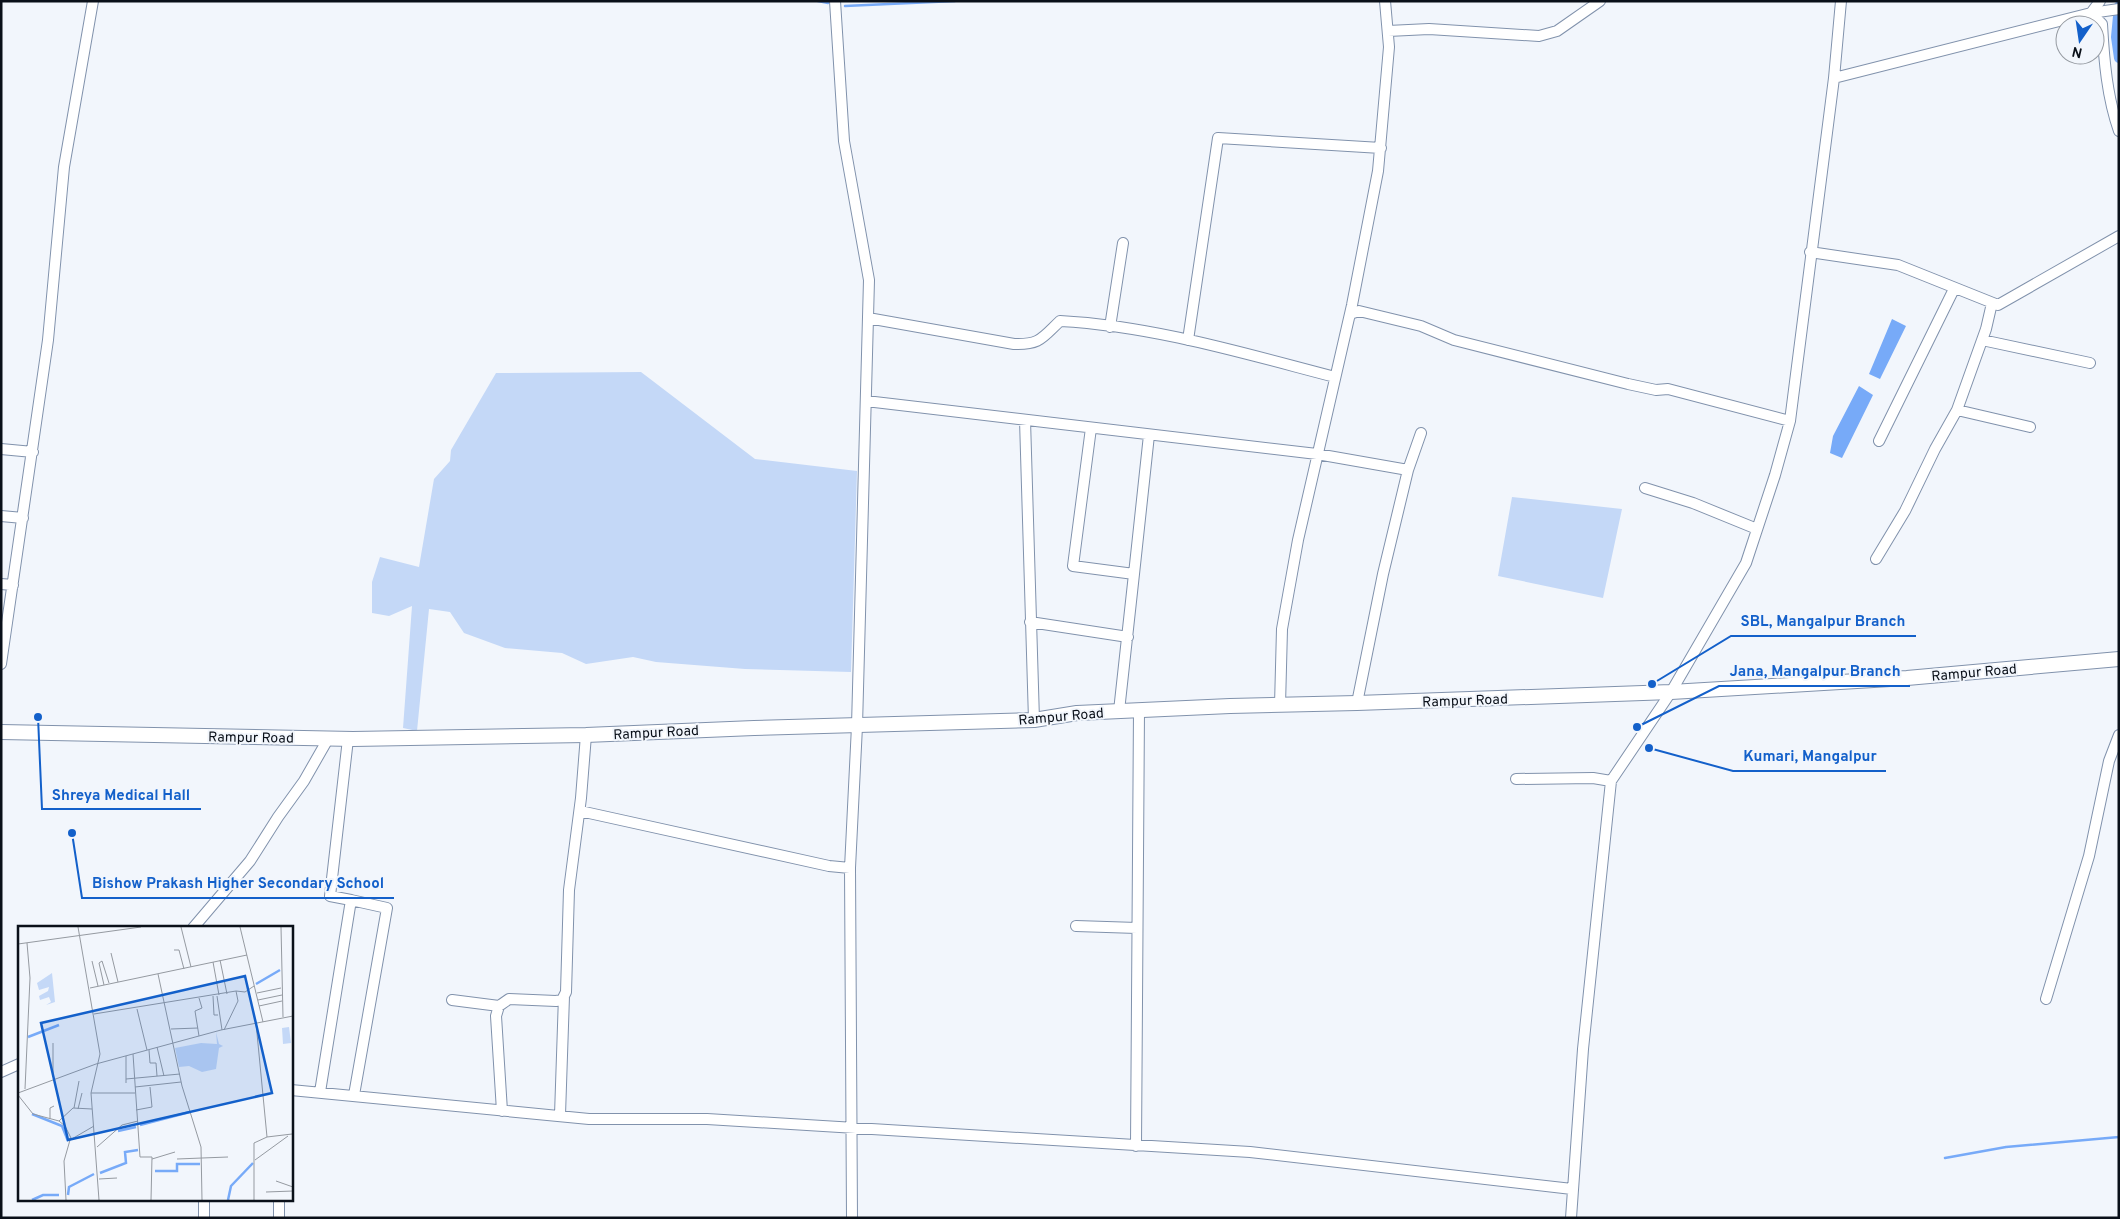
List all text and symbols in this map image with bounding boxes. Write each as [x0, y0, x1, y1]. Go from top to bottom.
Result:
north arrow [2055, 15, 2105, 65]
text: N [2071, 42, 2084, 61]
callout: SBL, Mangalpur Branch [1731, 606, 1916, 636]
text: SBL, Mangalpur Branch [1741, 613, 1905, 632]
callout: Jana, Mangalpur Branch [1719, 656, 1910, 686]
street label: Rampur Road [1931, 661, 2018, 686]
text: Jana, Mangalpur Branch [1729, 663, 1901, 682]
street label: Rampur Road [1422, 692, 1508, 711]
street label: Rampur Road [1018, 705, 1105, 730]
street label: Rampur Road [613, 723, 699, 744]
street label: Rampur Road [208, 729, 294, 748]
callout: Kumari, Mangalpur [1733, 741, 1886, 771]
text: Kumari, Mangalpur [1743, 748, 1877, 767]
callout: Shreya Medical Hall [42, 779, 201, 809]
text: Shreya Medical Hall [52, 787, 190, 806]
callout: Bishow Prakash Higher Secondary School [82, 868, 394, 898]
text: Bishow Prakash Higher Secondary School [92, 875, 384, 894]
inset map [18, 926, 292, 1202]

